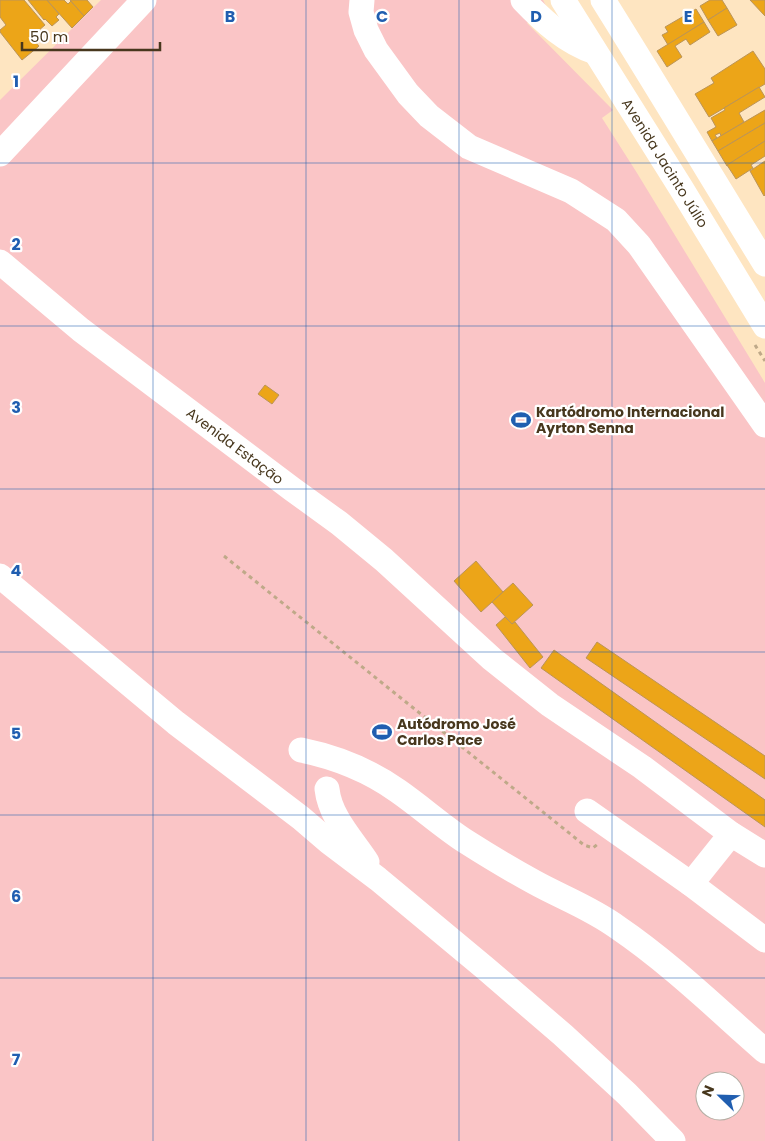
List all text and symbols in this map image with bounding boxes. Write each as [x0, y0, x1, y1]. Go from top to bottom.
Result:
text: B [225, 5, 235, 28]
text: C [376, 5, 388, 28]
text: D [530, 5, 542, 28]
text: E [684, 5, 692, 28]
scale bar [22, 20, 160, 52]
text: 50 m [30, 26, 68, 47]
text: 1 [13, 70, 19, 93]
street label: Avenida Jacinto Júlio [617, 95, 713, 231]
text: 2 [11, 233, 21, 256]
text: 3 [11, 396, 21, 419]
place label: Kartódromo Internacional Ayrton Senna [536, 402, 724, 438]
street label: Avenida Estação [182, 403, 288, 489]
sports icon: Kartódromo Internacional Ayrton Senna [510, 409, 532, 431]
text: 4 [11, 559, 22, 582]
place label: Autódromo José Carlos Pace [397, 714, 516, 750]
sports icon: Autódromo José Carlos Pace [371, 721, 393, 743]
text: 5 [11, 722, 21, 745]
text: 6 [11, 885, 21, 908]
text: 7 [12, 1048, 21, 1071]
north arrow [695, 1071, 745, 1121]
text: N [697, 1082, 719, 1100]

